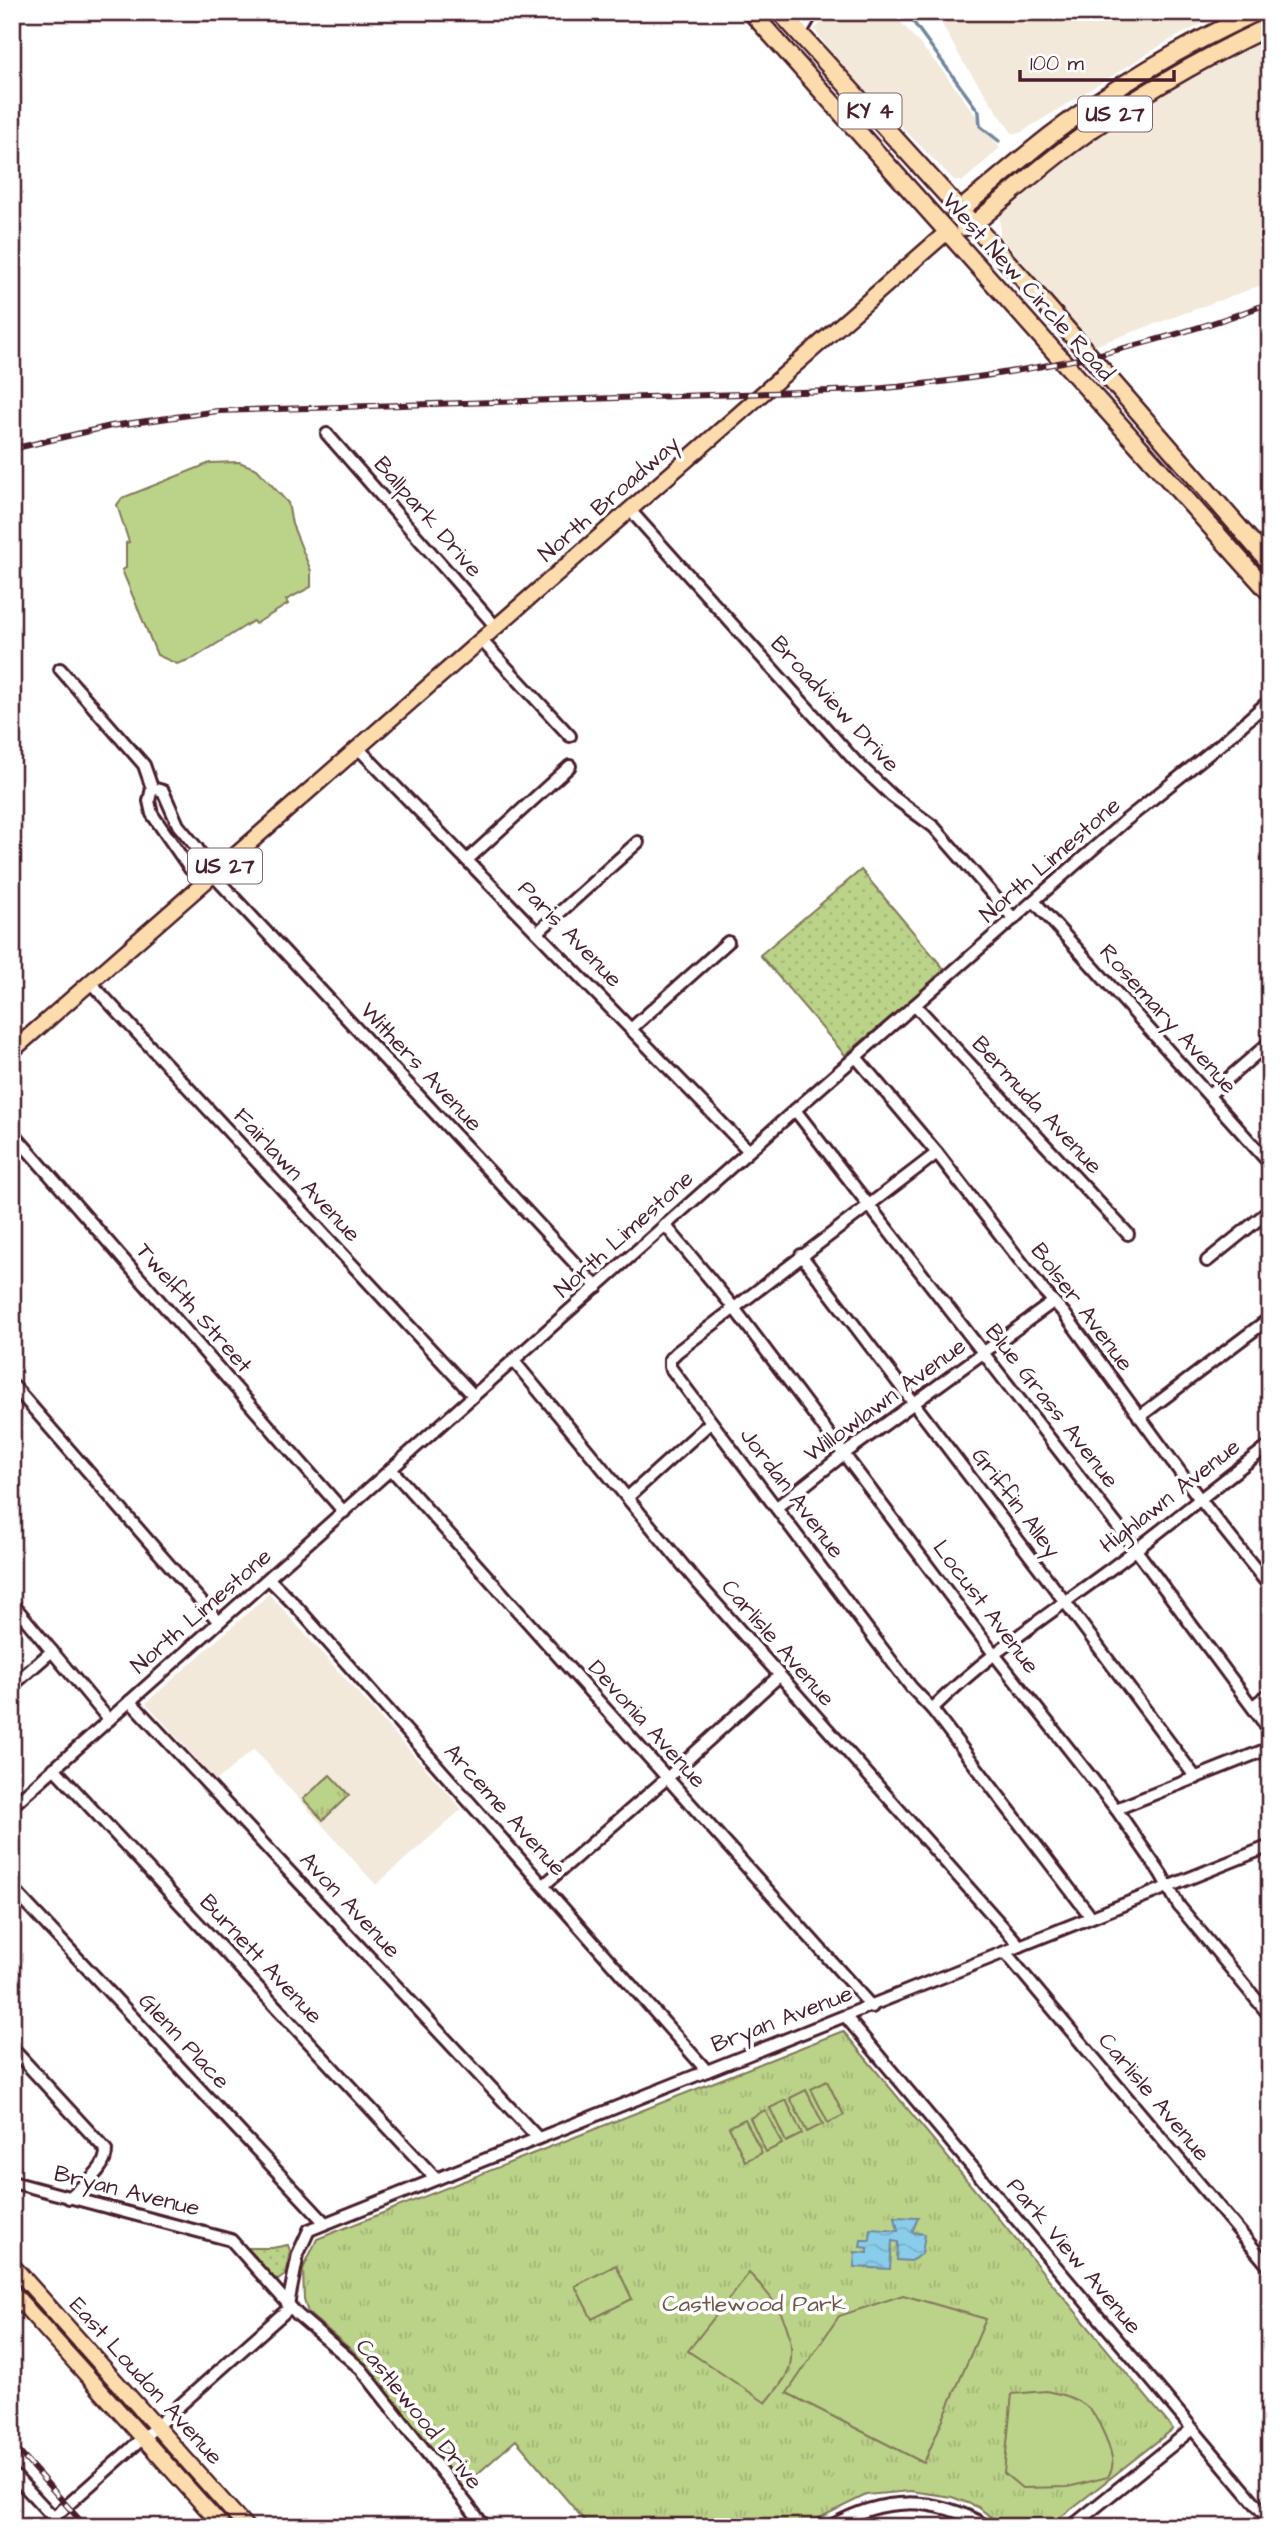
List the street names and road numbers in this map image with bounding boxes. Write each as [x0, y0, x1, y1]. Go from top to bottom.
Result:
road number: KY 4 [838, 94, 902, 128]
road number: US 27 [1078, 96, 1152, 132]
street label: West New Circle Road [935, 186, 1122, 388]
street label: North Broadway [531, 428, 688, 570]
street label: Ballpark Drive [366, 449, 490, 585]
street label: Broadview Drive [763, 629, 907, 779]
street label: North Limestone [973, 790, 1127, 930]
road number: US 27 [188, 848, 262, 884]
street label: Paris Avenue [511, 873, 629, 995]
street label: Rosemary Avenue [1091, 937, 1244, 1102]
street label: Withers Avenue [353, 995, 489, 1139]
street label: Bermuda Avenue [964, 1029, 1110, 1181]
street label: Fairlawn Avenue [226, 1101, 368, 1249]
street label: North Limestone [547, 1163, 701, 1305]
street label: Twelfth Street [128, 1236, 260, 1381]
street label: Bolser Avenue [1023, 1236, 1141, 1378]
street label: Blue Grass Avenue [978, 1317, 1126, 1495]
street label: Willowlawn Avenue [797, 1330, 973, 1470]
street label: Jordan Avenue [732, 1421, 852, 1565]
street label: Highlawn Avenue [1093, 1431, 1247, 1562]
street label: Griffin Alley [963, 1441, 1068, 1566]
street label: Locust Avenue [925, 1534, 1047, 1680]
street label: North Limestone [124, 1541, 278, 1681]
street label: Carlisle Avenue [714, 1572, 842, 1714]
street label: Devonia Avenue [581, 1653, 713, 1795]
street label: Arceme Avenue [437, 1737, 573, 1883]
street label: Avon Avenue [292, 1845, 408, 1965]
street label: Burnett Avenue [192, 1887, 330, 2031]
street label: Bryan Avenue [707, 1977, 858, 2062]
street label: Glenn Place [131, 1986, 237, 2096]
street label: Carlisle Avenue [1091, 2026, 1217, 2168]
street label: Bryan Avenue [51, 2157, 203, 2225]
street label: Park View Avenue [999, 2171, 1149, 2341]
street label: East Loudon Avenue [62, 2290, 230, 2472]
street label: Castlewood Drive [348, 2332, 490, 2496]

